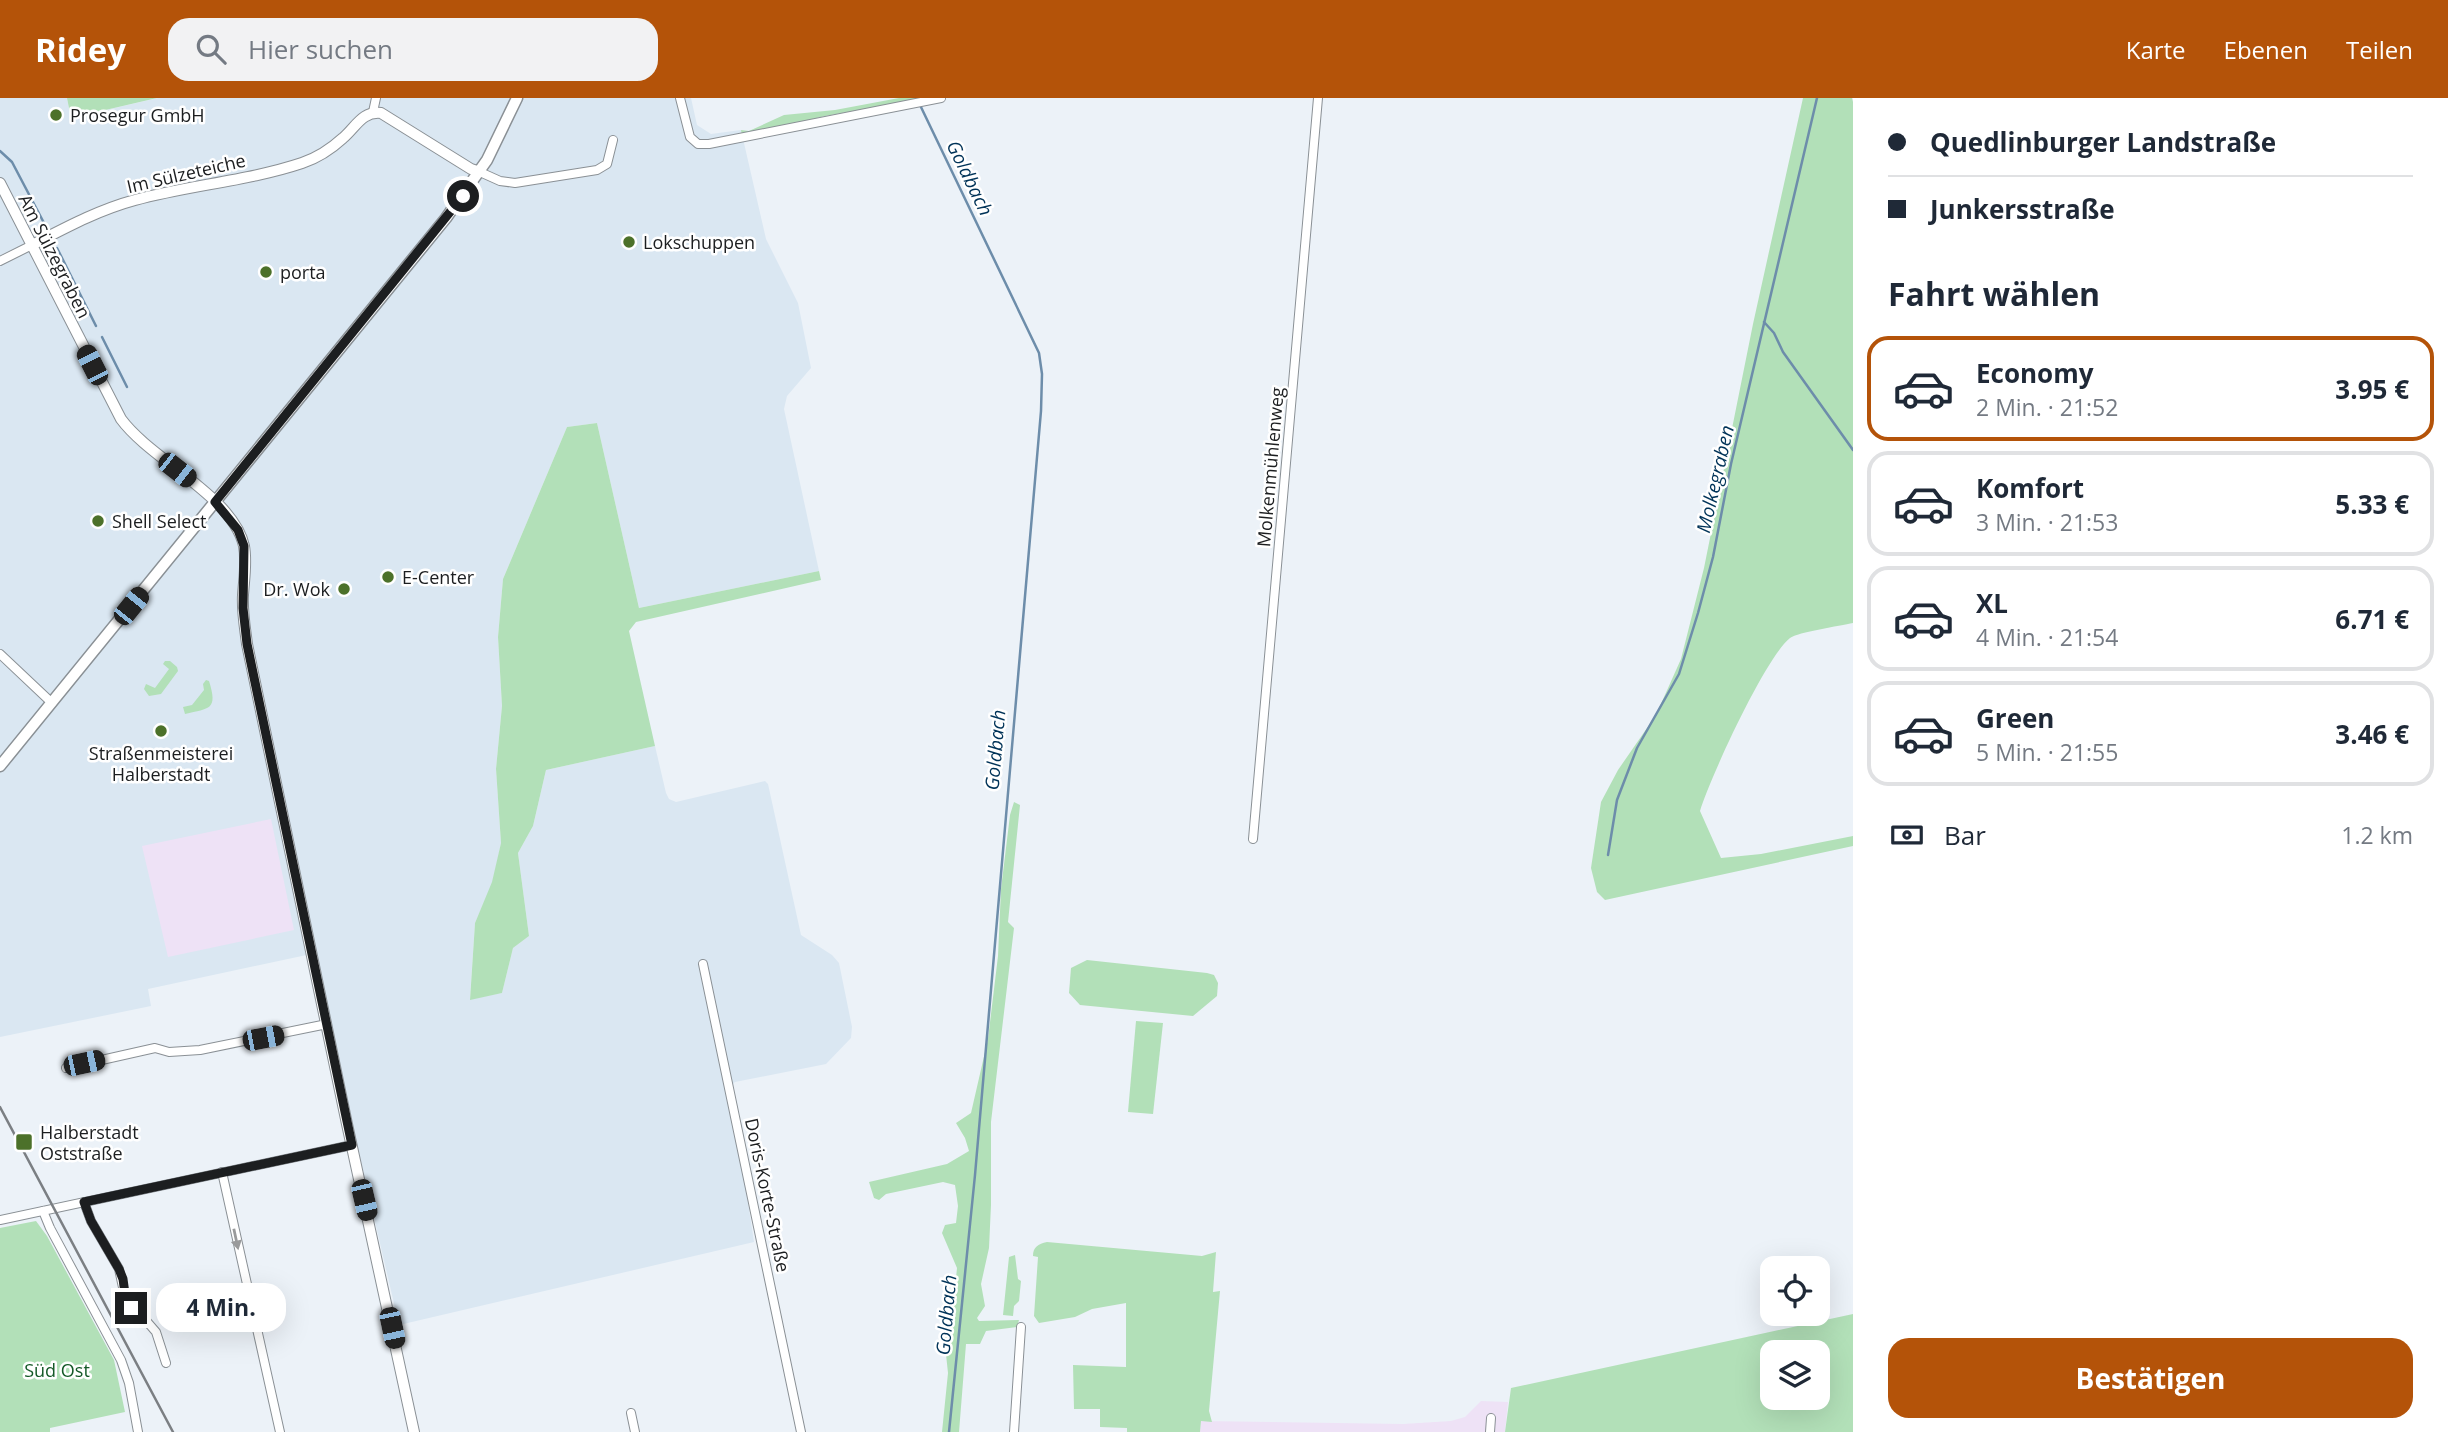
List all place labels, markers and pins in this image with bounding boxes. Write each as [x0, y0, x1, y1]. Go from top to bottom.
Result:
place label: Prosegur GmbH [70, 103, 205, 127]
marker: Prosegur GmbH [48, 107, 64, 123]
place label: Lokschuppen [643, 230, 755, 254]
marker: Lokschuppen [621, 234, 637, 250]
place label: porta [280, 260, 326, 284]
marker: porta [258, 264, 274, 280]
place label: Shell Select [112, 509, 206, 533]
marker: Shell Select [90, 513, 106, 529]
place label: E-Center [402, 565, 475, 589]
marker: E-Center [380, 569, 396, 585]
place label: Dr. Wok [263, 577, 331, 601]
marker: Dr. Wok [336, 581, 352, 597]
marker: Straßenmeisterei Halberstadt [153, 723, 169, 739]
place label: Straßenmeisterei Halberstadt [89, 741, 233, 786]
place label: Halberstadt Oststraße [40, 1120, 139, 1165]
marker: Halberstadt Oststraße [14, 1132, 34, 1152]

